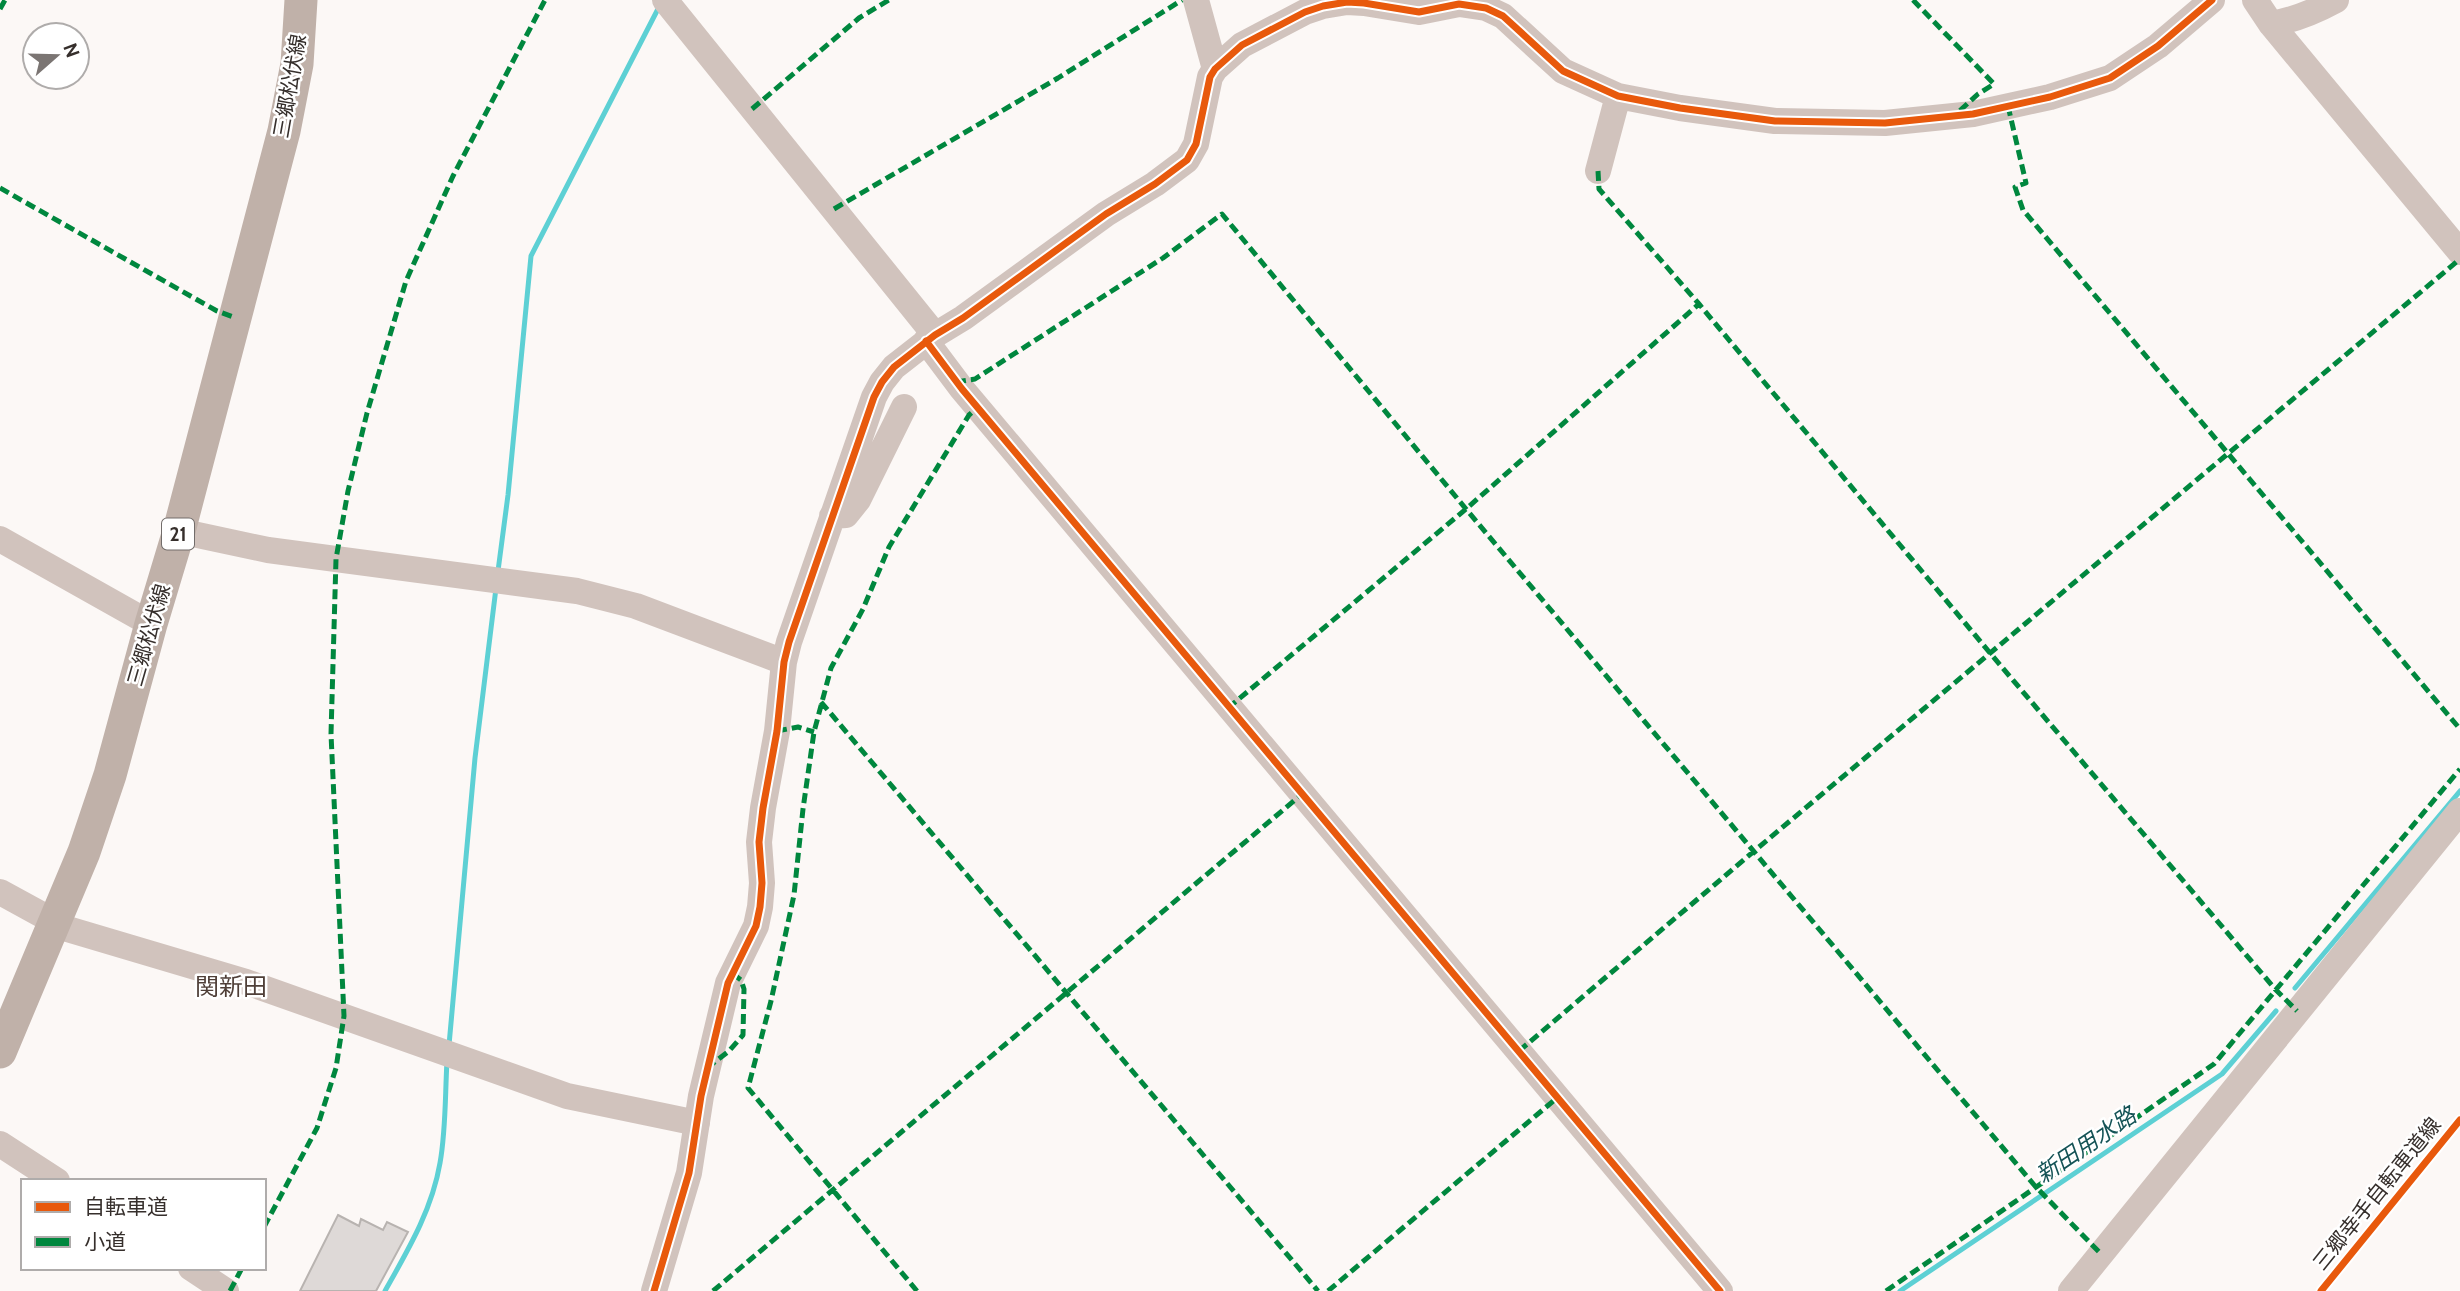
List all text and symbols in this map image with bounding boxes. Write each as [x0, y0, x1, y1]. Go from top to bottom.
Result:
north arrow [21, 21, 91, 91]
street label: 三郷松伏線 [268, 32, 311, 140]
text: N [58, 40, 85, 61]
road number: 21 [162, 519, 194, 550]
street label: 三郷松伏線 [122, 581, 175, 689]
district label: 関新田 [195, 972, 267, 1001]
water label: 新田用水路 [2031, 1100, 2143, 1189]
street label: 三郷幸手自転車道線 [2307, 1112, 2446, 1275]
legend [21, 1179, 266, 1270]
text: 自転車道 [84, 1194, 168, 1219]
text: 小道 [84, 1229, 126, 1254]

